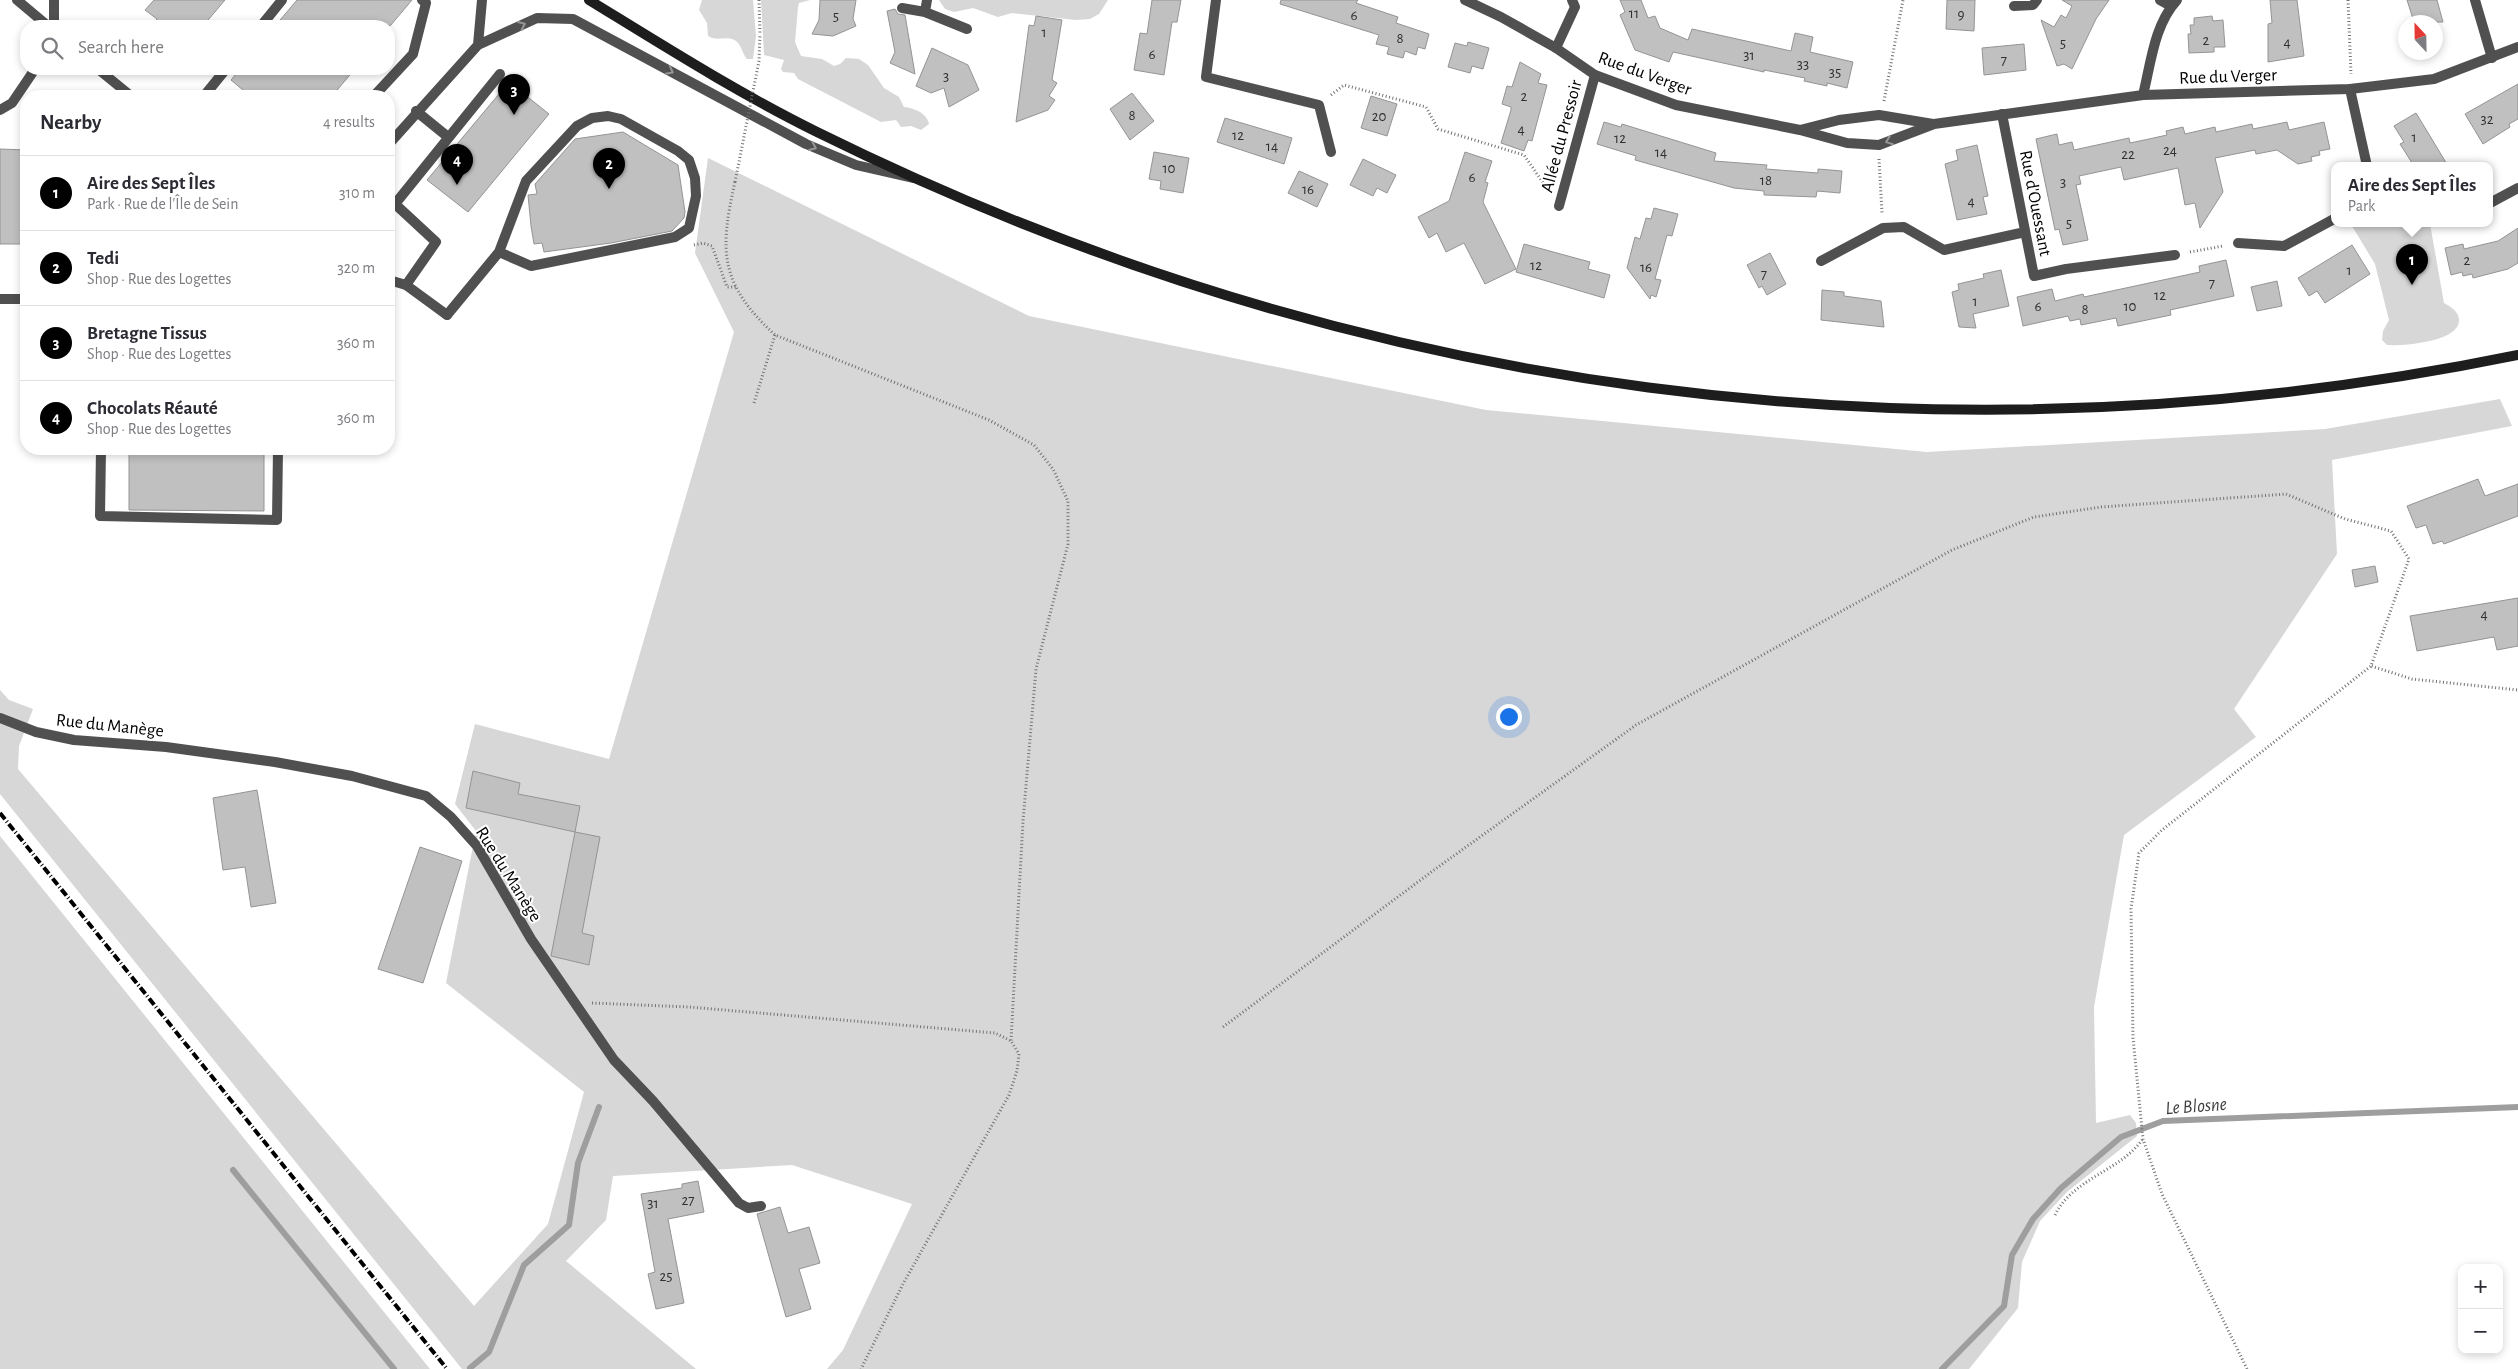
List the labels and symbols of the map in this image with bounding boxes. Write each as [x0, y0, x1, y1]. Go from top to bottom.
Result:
house number: 11 [1629, 6, 1639, 21]
house number: 9 [1957, 7, 1965, 22]
house number: 6 [1350, 8, 1358, 23]
house number: 5 [833, 9, 839, 24]
north arrow [2398, 15, 2443, 60]
one-way arrow [517, 20, 526, 31]
house number: 1 [1041, 25, 1047, 40]
house number: 8 [1396, 31, 1404, 46]
house number: 2 [2203, 33, 2210, 48]
house number: 4 [2283, 35, 2291, 50]
house number: 5 [2060, 36, 2066, 51]
house number: 6 [1148, 47, 1156, 62]
house number: 31 [1743, 48, 1755, 63]
street label: Rue du Verger [1596, 49, 1694, 99]
house number: 7 [2001, 53, 2007, 68]
house number: 33 [1797, 57, 1809, 72]
one-way arrow [664, 65, 673, 75]
house number: 35 [1829, 65, 1841, 80]
street label: Rue du Verger [2179, 66, 2277, 88]
house number: 3 [943, 69, 949, 84]
pin: 3 [498, 74, 530, 115]
street label: Allée du Pressoir [1538, 78, 1586, 195]
house number: 2 [1521, 89, 1528, 104]
house number: 8 [1128, 108, 1136, 123]
house number: 20 [1372, 109, 1386, 124]
house number: 32 [2480, 112, 2494, 127]
house number: 4 [1517, 122, 1525, 137]
house number: 12 [1232, 128, 1244, 143]
house number: 1 [2411, 130, 2417, 145]
house number: 12 [1614, 131, 1626, 146]
one-way arrow [1885, 135, 1894, 145]
house number: 14 [1266, 139, 1278, 154]
one-way arrow [808, 141, 817, 151]
house number: 24 [2163, 143, 2177, 158]
pin: 4 [441, 144, 473, 185]
house number: 14 [1655, 145, 1667, 160]
house number: 22 [2121, 147, 2135, 162]
pin: 2 [593, 148, 625, 189]
street label: Rue d'Ouessant [2016, 149, 2054, 258]
house number: 10 [1162, 161, 1176, 176]
house number: 6 [1468, 170, 1476, 185]
house number: 18 [1760, 173, 1772, 188]
house number: 3 [2060, 175, 2066, 190]
house number: 16 [1302, 182, 1314, 197]
house number: 4 [1967, 194, 1975, 209]
house number: 5 [2066, 216, 2072, 231]
pin: 1 [2396, 244, 2428, 285]
house number: 2 [2464, 253, 2471, 268]
house number: 12 [1530, 258, 1542, 273]
house number: 16 [1640, 260, 1652, 275]
house number: 1 [2346, 263, 2352, 278]
house number: 7 [1761, 267, 1767, 282]
house number: 7 [2209, 276, 2215, 291]
house number: 12 [2154, 288, 2166, 303]
house number: 1 [1972, 294, 1978, 309]
house number: 6 [2034, 299, 2042, 314]
house number: 10 [2123, 299, 2137, 314]
house number: 8 [2081, 302, 2089, 317]
house number: 4 [2480, 607, 2488, 622]
your location [1496, 704, 1522, 730]
street label: Rue du Manège [55, 711, 165, 741]
street label: Rue du Manège [472, 824, 544, 925]
water label: Le Blosne [2165, 1095, 2228, 1118]
house number: 27 [681, 1193, 695, 1208]
house number: 31 [647, 1196, 659, 1211]
house number: 25 [659, 1269, 673, 1284]

